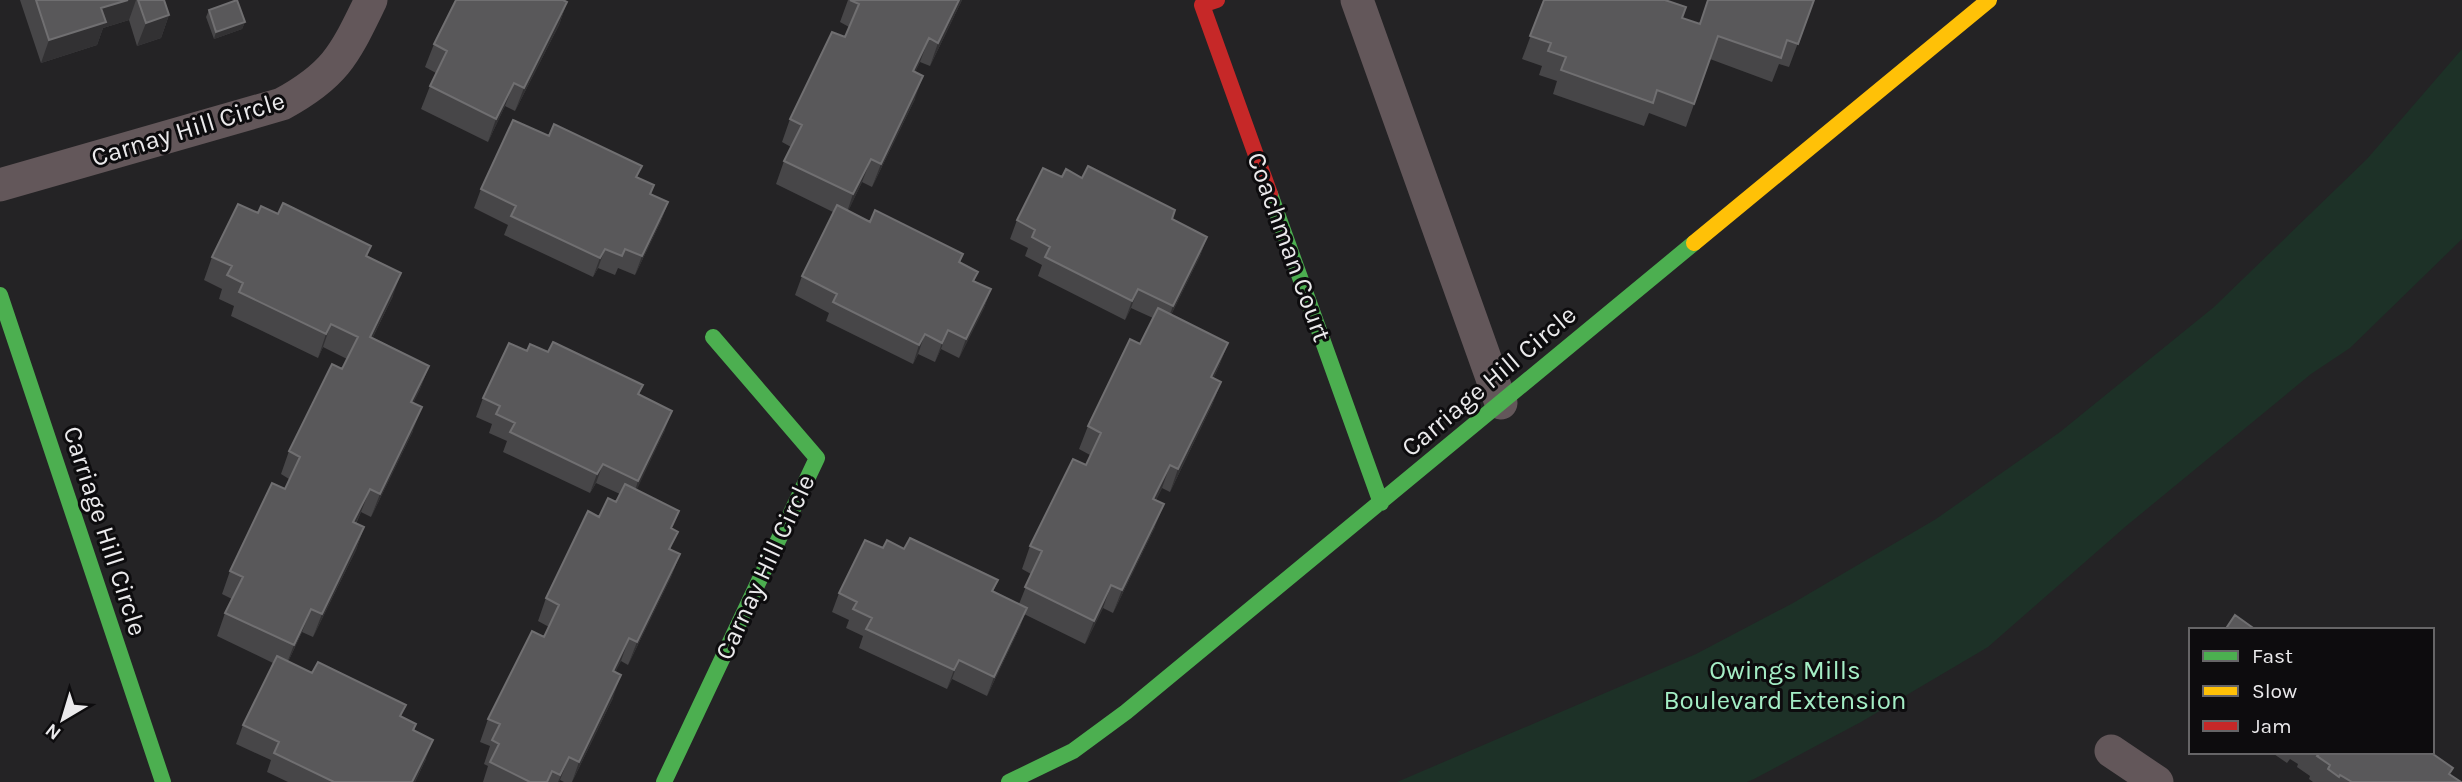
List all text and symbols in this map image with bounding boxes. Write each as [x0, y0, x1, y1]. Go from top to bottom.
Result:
street label: Carnay Hill Circle [87, 85, 289, 173]
street label: Coachman Court [1240, 148, 1338, 346]
street label: Carriage Hill Circle [1395, 299, 1583, 463]
street label: Carriage Hill Circle [57, 422, 153, 640]
street label: Carnay Hill Circle [708, 469, 822, 665]
legend [2189, 628, 2434, 754]
text: Fast [2252, 644, 2293, 668]
park label: Owings Mills Boulevard Extension [1663, 655, 1907, 716]
text: Slow [2252, 679, 2297, 703]
north arrow [28, 684, 98, 754]
text: Jam [2252, 714, 2292, 738]
text: N [41, 719, 65, 744]

